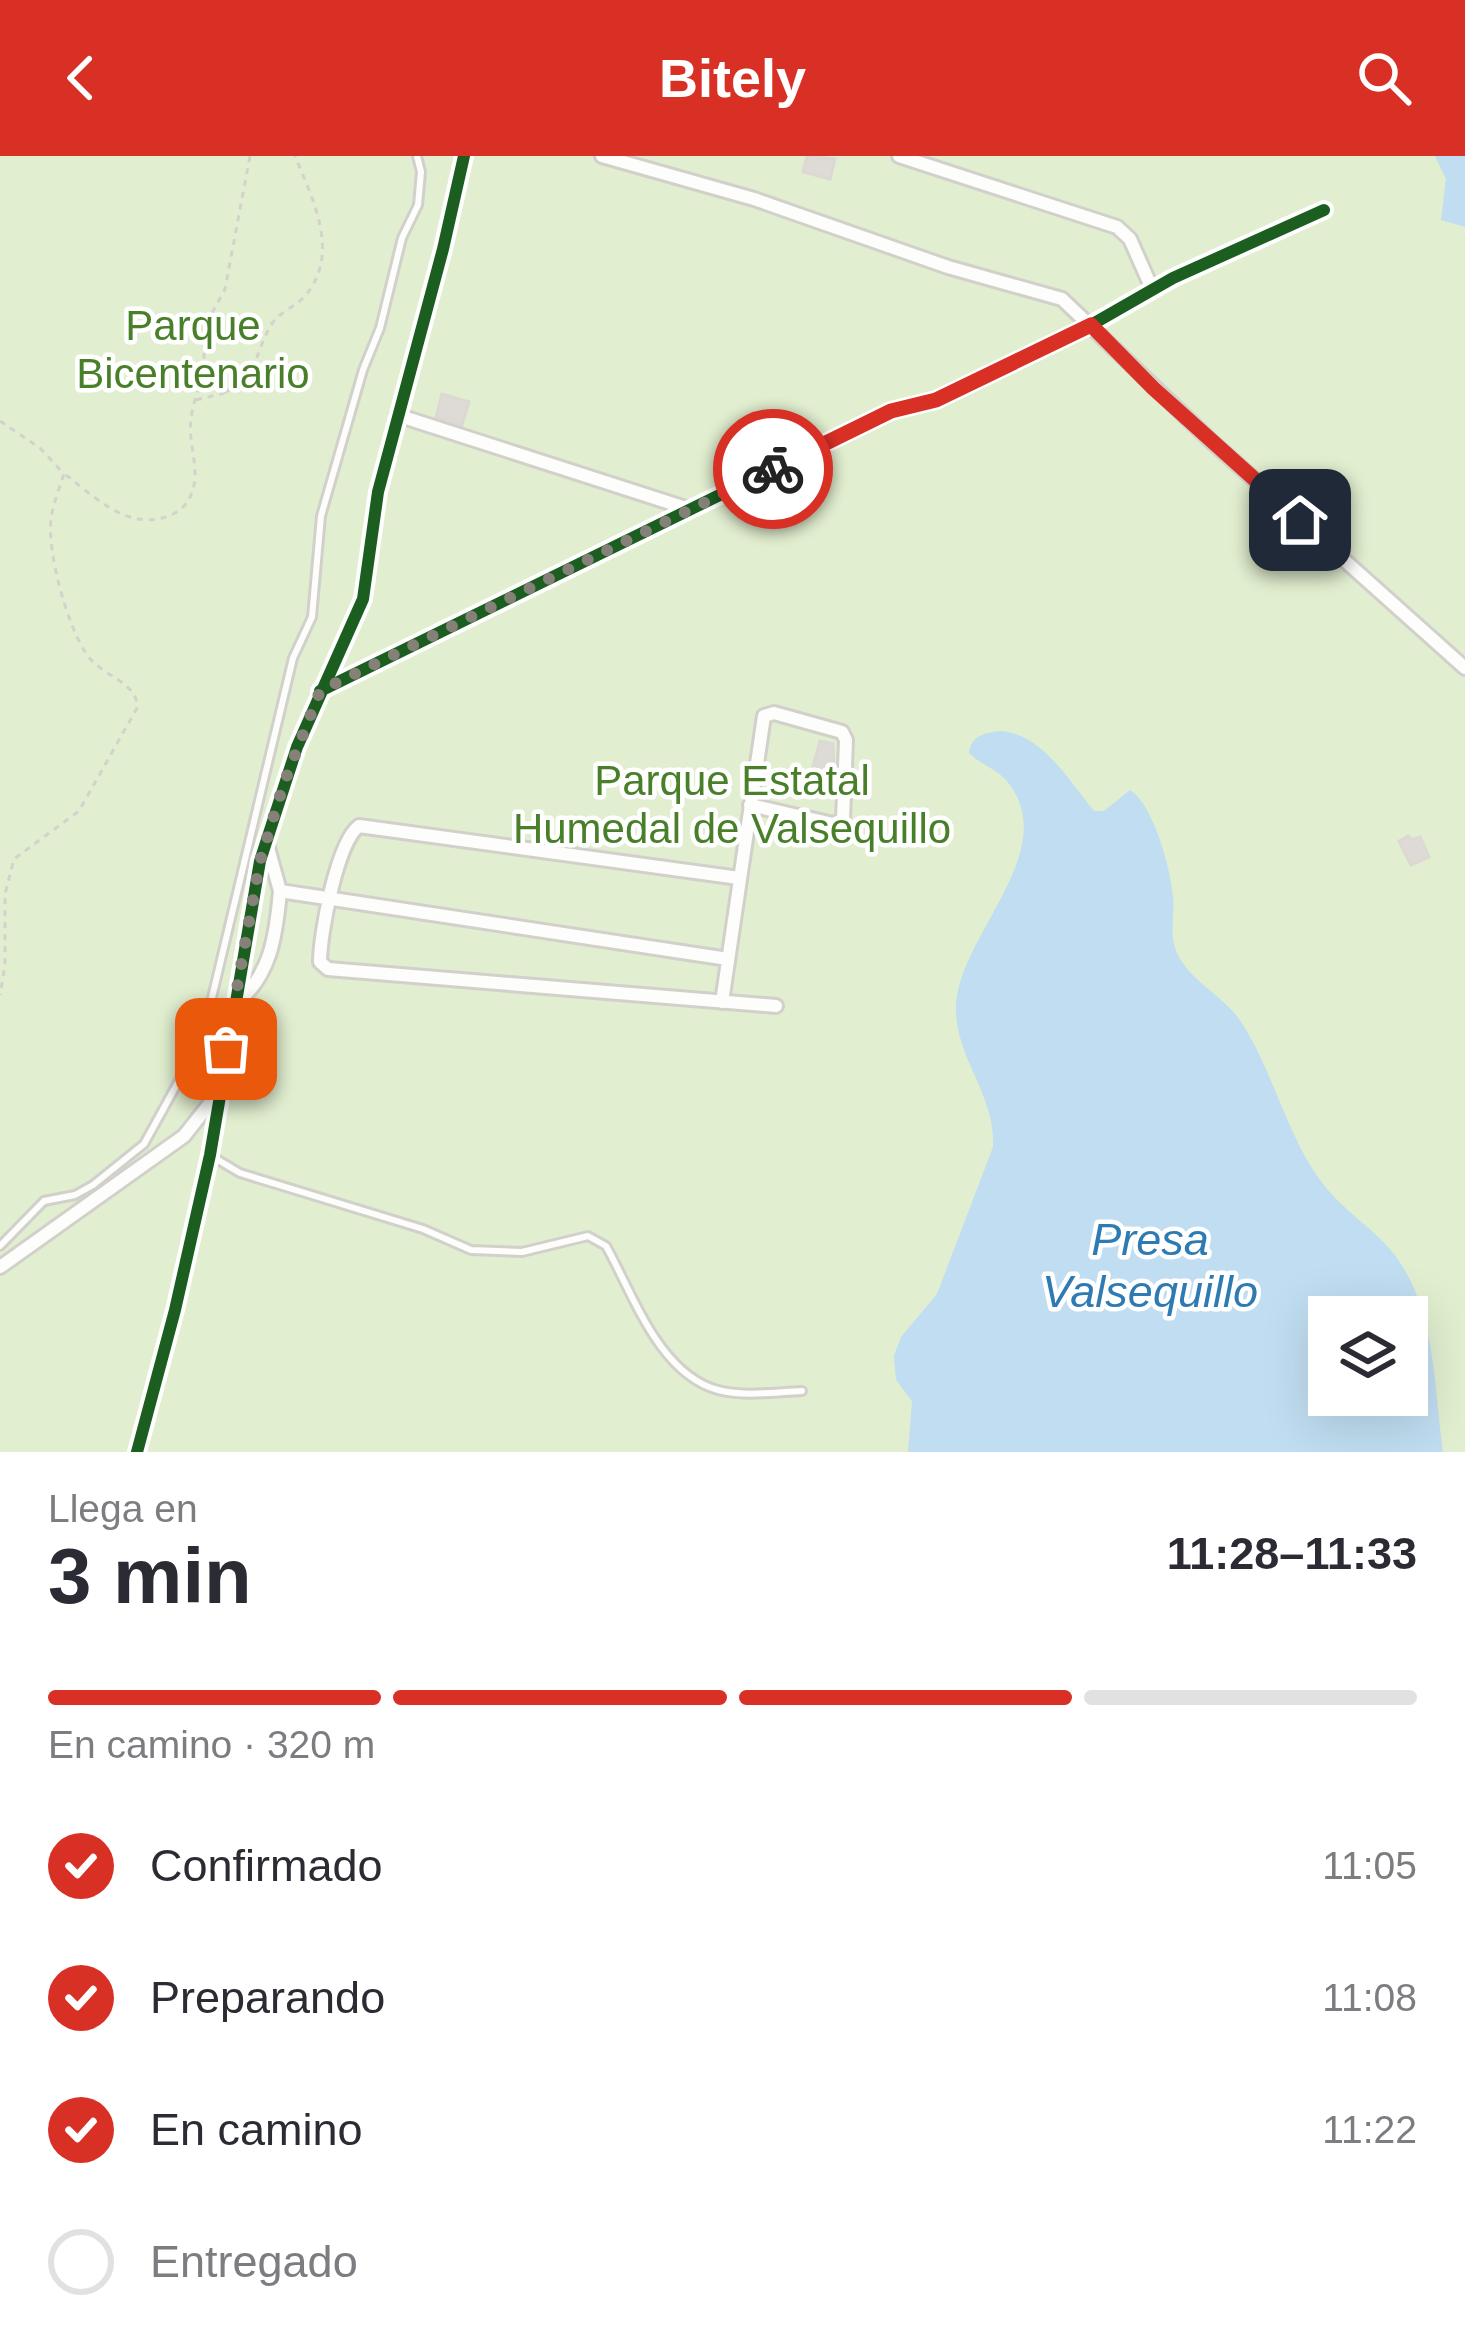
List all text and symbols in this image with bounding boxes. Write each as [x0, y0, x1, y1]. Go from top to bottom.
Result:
icon: back [48, 45, 114, 111]
icon: search [1351, 45, 1417, 111]
text: Bitely [659, 48, 806, 108]
park label: Parque Bicentenario [76, 302, 310, 397]
courier [713, 409, 833, 529]
icon: bike [740, 436, 806, 502]
pin [1249, 469, 1351, 571]
icon: home [1267, 487, 1333, 553]
park label: Parque Estatal Humedal de Valsequillo [513, 757, 951, 852]
pin [175, 998, 277, 1100]
icon: bag [193, 1016, 259, 1082]
water label: Presa Valsequillo [1042, 1214, 1258, 1317]
map controls [1308, 1296, 1428, 1416]
button: layers [1308, 1296, 1428, 1416]
text: Llega en [48, 1487, 198, 1530]
text: 11:28–11:33 [1167, 1528, 1417, 1579]
text: 3 min [48, 1532, 252, 1620]
text: En camino · 320 m [48, 1723, 375, 1766]
icon: check [48, 1833, 114, 1899]
text: Confirmado [150, 1840, 383, 1891]
text: 11:05 [1322, 1844, 1417, 1887]
icon: check [48, 1965, 114, 2031]
text: Preparando [150, 1972, 385, 2023]
text: 11:08 [1322, 1976, 1417, 2019]
icon: check [48, 2097, 114, 2163]
text: En camino [150, 2104, 363, 2155]
text: 11:22 [1322, 2108, 1417, 2151]
text: Entregado [150, 2236, 358, 2287]

